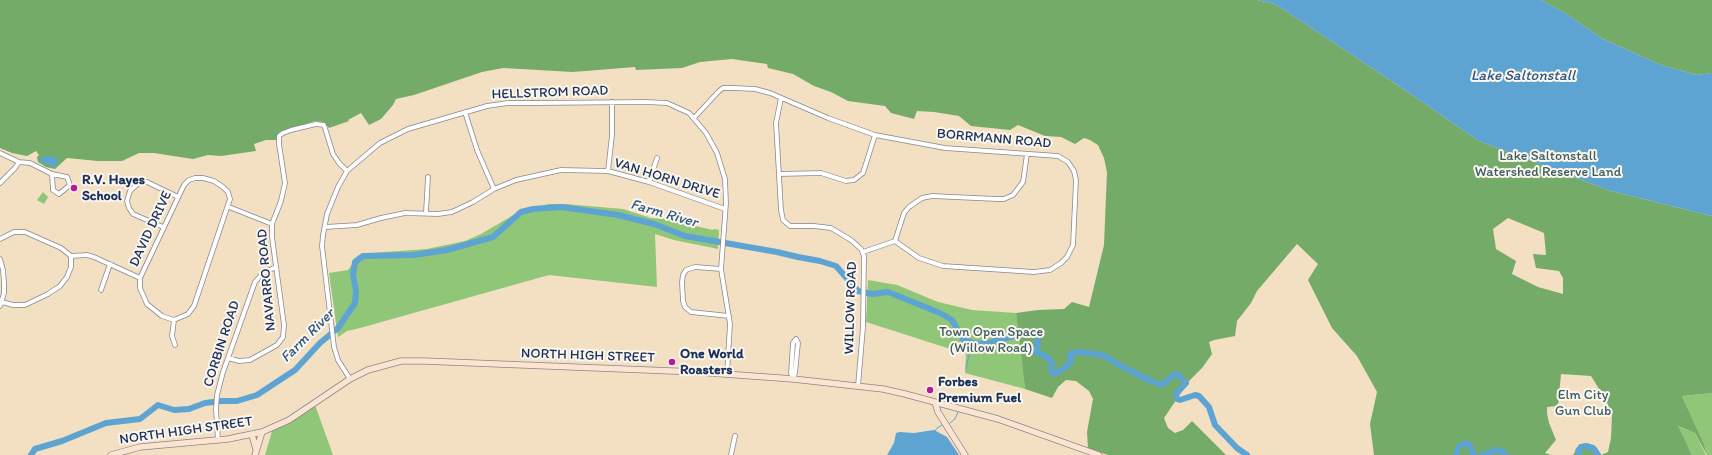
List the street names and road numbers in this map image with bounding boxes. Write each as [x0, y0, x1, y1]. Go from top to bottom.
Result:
street label: HELLSTROM ROAD [491, 83, 609, 103]
street label: BORRMANN ROAD [936, 126, 1052, 152]
street label: VAN HORN DRIVE [612, 155, 722, 203]
street label: DAVID DRIVE [126, 188, 176, 270]
street label: NAVARRO ROAD [254, 228, 280, 332]
street label: WILLOW ROAD [841, 261, 861, 355]
street label: CORBIN ROAD [200, 299, 244, 389]
street label: NORTH HIGH STREET [521, 345, 655, 367]
street label: NORTH HIGH STREET [118, 413, 254, 449]

